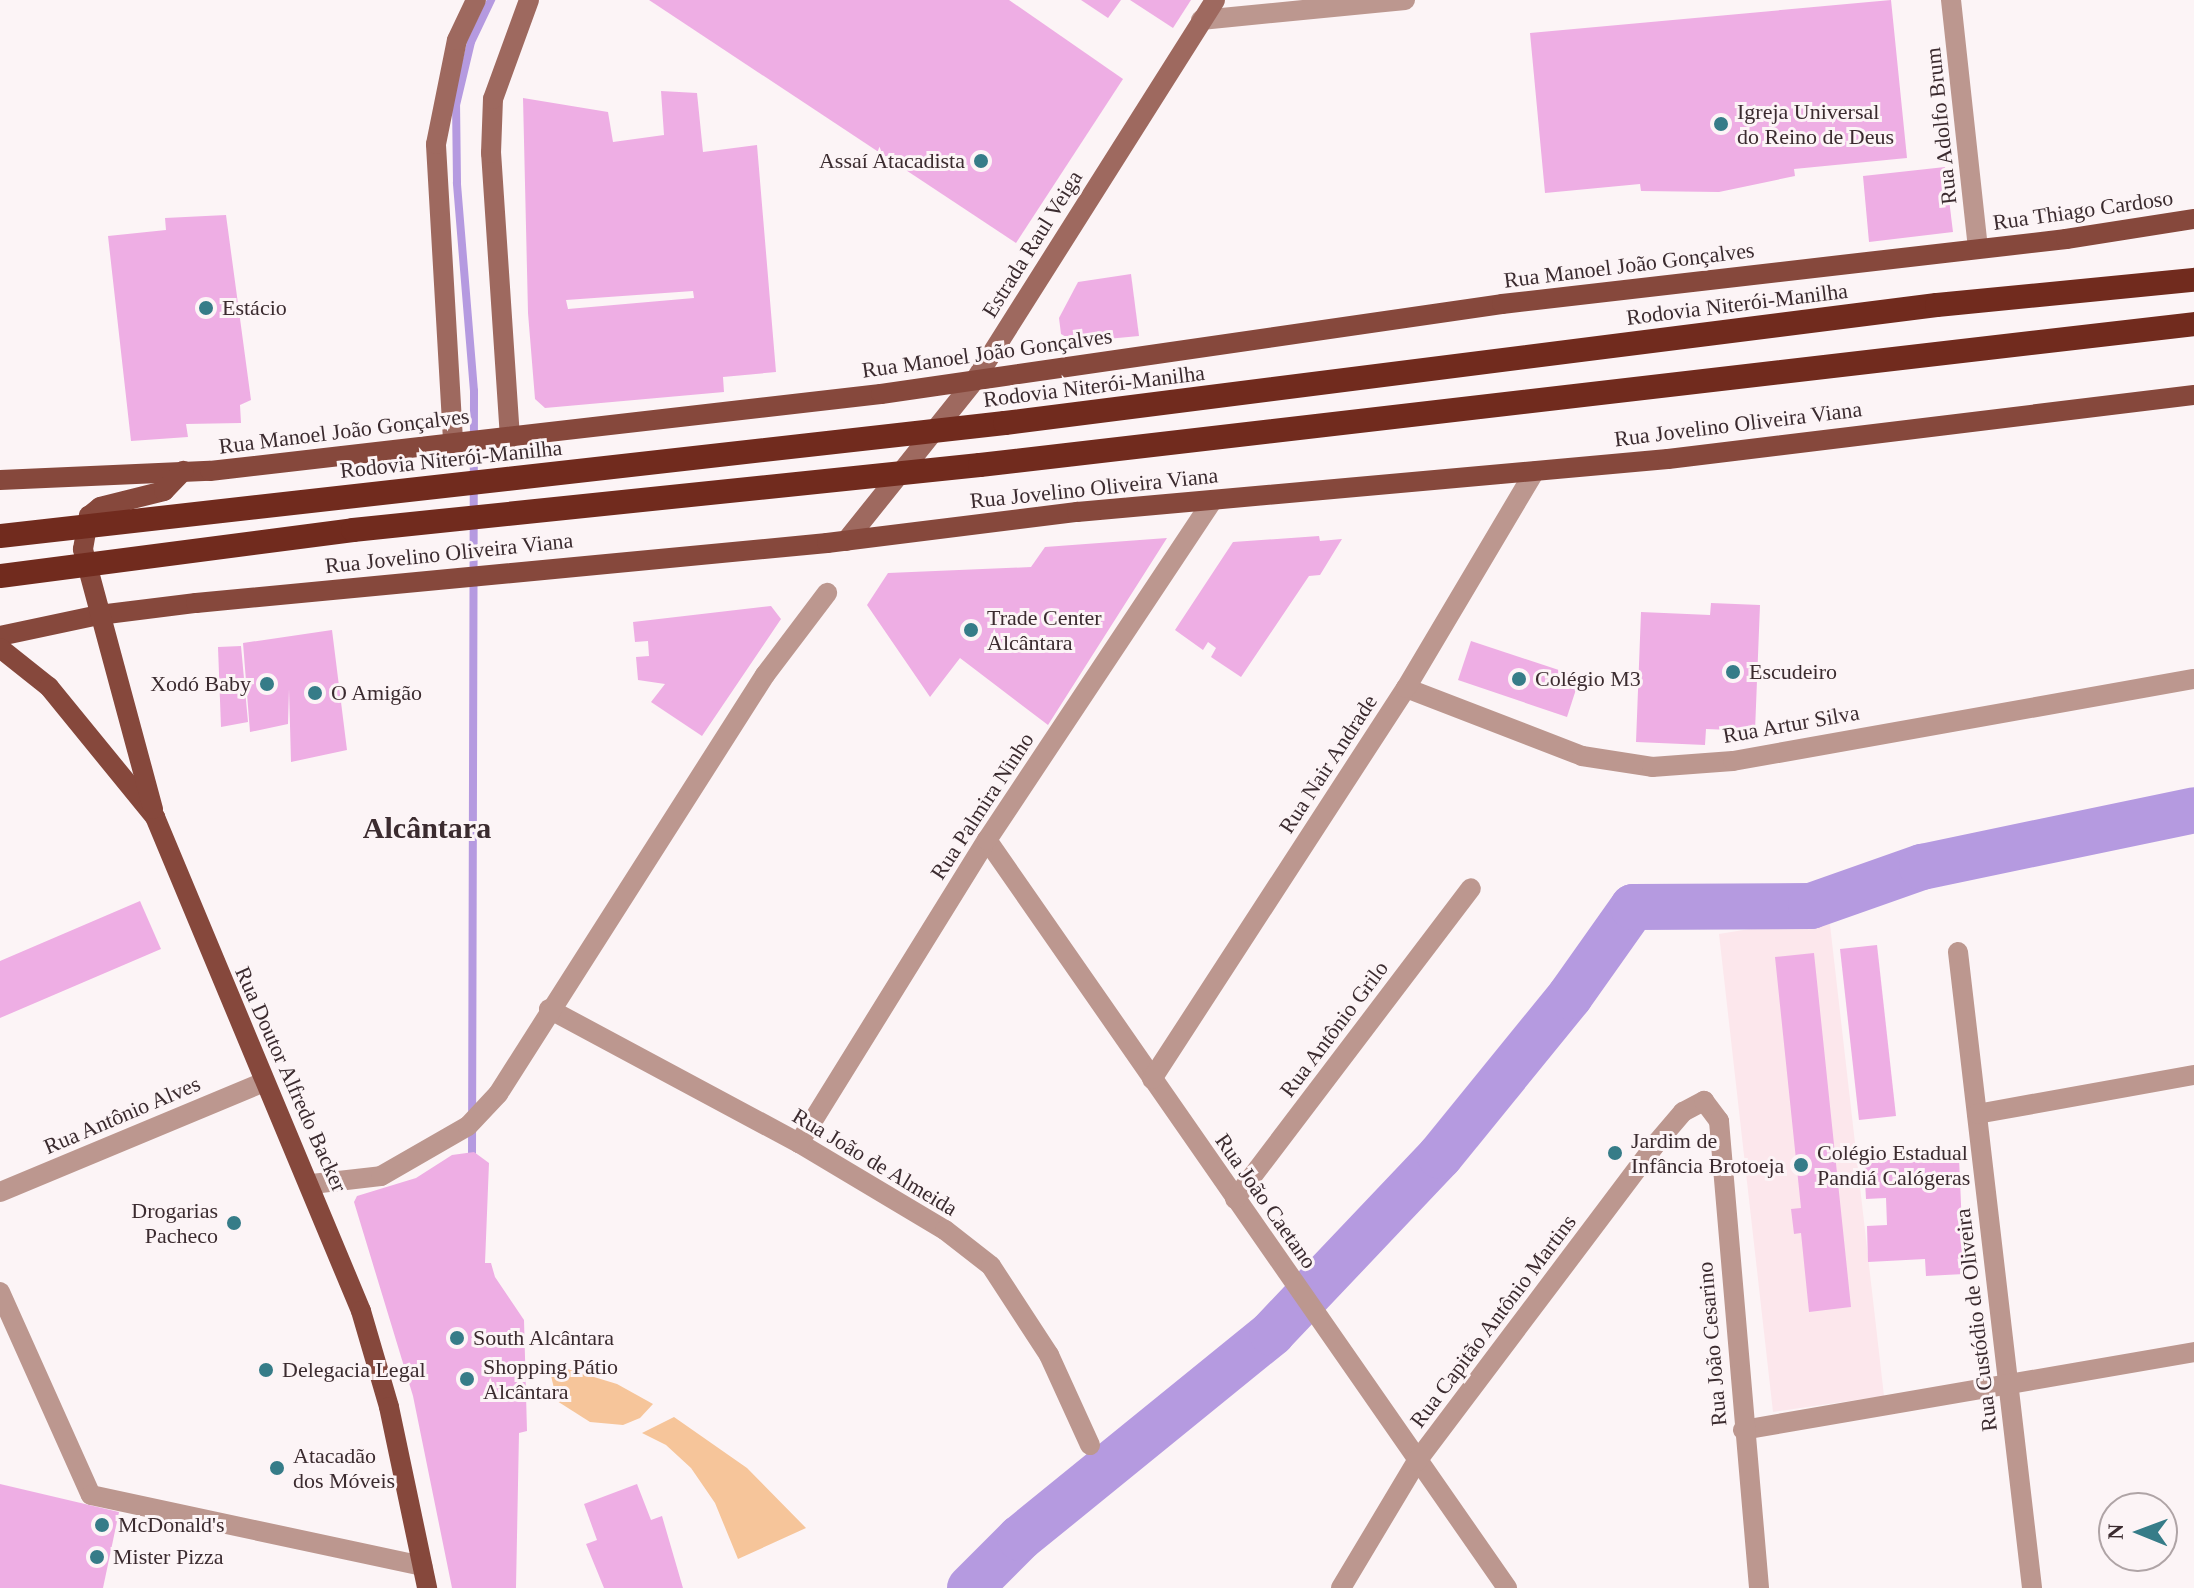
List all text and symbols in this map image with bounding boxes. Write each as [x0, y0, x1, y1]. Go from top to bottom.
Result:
street label: Rua Adolfo Brum [1920, 46, 1962, 206]
place label: Igreja Universal do Reino de Deus [1737, 98, 1894, 150]
marker: Igreja Universal do Reino de Deus [1712, 115, 1730, 133]
place label: Assaí Atacadista [818, 148, 965, 174]
marker: Assaí Atacadista [972, 152, 990, 170]
street label: Estrada Raul Veiga [976, 166, 1088, 322]
street label: Rua Thiago Cardoso [1991, 184, 2175, 236]
street label: Rua Manoel João Gonçalves [1502, 237, 1756, 293]
street label: Rodovia Niterói-Manilha [1625, 277, 1849, 331]
place label: Estácio [222, 295, 287, 321]
marker: Estácio [197, 299, 215, 317]
street label: Rua Manoel João Gonçalves [860, 322, 1114, 384]
street label: Rodovia Niterói-Manilha [982, 359, 1206, 413]
street label: Rua Jovelino Oliveira Viana [1612, 396, 1864, 452]
street label: Rua Manoel João Gonçalves [217, 403, 471, 459]
street label: Rodovia Niterói-Manilha [339, 434, 563, 484]
street label: Rua Jovelino Oliveira Viana [968, 462, 1220, 514]
street label: Rua Jovelino Oliveira Viana [323, 527, 575, 579]
place label: Trade Center Alcântara [987, 604, 1102, 656]
marker: Trade Center Alcântara [962, 621, 980, 639]
place label: Escudeiro [1749, 659, 1837, 685]
marker: Escudeiro [1724, 663, 1742, 681]
place label: Colégio M3 [1535, 666, 1641, 692]
marker: Colégio M3 [1510, 670, 1528, 688]
place label: Xodó Baby [150, 671, 251, 697]
marker: Xodó Baby [258, 675, 276, 693]
place label: O Amigão [331, 680, 423, 706]
marker: O Amigão [306, 684, 324, 702]
street label: Rua Nair Andrade [1273, 689, 1383, 839]
street label: Rua Artur Silva [1720, 699, 1862, 749]
street label: Rua Palmira Ninho [925, 728, 1039, 884]
district label: Alcântara [363, 810, 491, 846]
street label: Rua Antônio Grilo [1274, 955, 1394, 1103]
street label: Rua Doutor Alfredo Backer [229, 962, 353, 1196]
street label: Rua Antônio Alves [39, 1070, 205, 1160]
street label: Rua João de Almeida [787, 1102, 963, 1222]
place label: Jardim de Infância Brotoeja [1631, 1127, 1784, 1178]
street label: Rua João Caetano [1210, 1128, 1322, 1274]
place label: Colégio Estadual Pandiá Calógeras [1817, 1139, 1970, 1190]
marker: Jardim de Infância Brotoeja [1606, 1144, 1624, 1162]
marker: Colégio Estadual Pandiá Calógeras [1792, 1156, 1810, 1174]
place label: Drogarias Pacheco [131, 1197, 218, 1248]
street label: Rua Custódio de Oliveira [1949, 1207, 2003, 1433]
street label: Rua Capitão Antônio Martins [1404, 1209, 1582, 1433]
marker: Drogarias Pacheco [225, 1214, 243, 1232]
street label: Rua João Cesarino [1692, 1261, 1732, 1427]
place label: South Alcântara [473, 1325, 615, 1351]
marker: South Alcântara [448, 1329, 466, 1347]
place label: Shopping Pátio Alcântara [483, 1353, 618, 1404]
place label: Delegacia Legal [282, 1357, 426, 1383]
marker: Delegacia Legal [257, 1361, 275, 1379]
marker: Shopping Pátio Alcântara [458, 1370, 476, 1388]
place label: Atacadão dos Móveis [293, 1442, 395, 1494]
marker: Atacadão dos Móveis [268, 1459, 286, 1477]
north arrow [2098, 1492, 2178, 1572]
place label: McDonald's [118, 1512, 225, 1538]
marker: McDonald's [93, 1516, 111, 1534]
text: N [2103, 1523, 2128, 1540]
place label: Mister Pizza [113, 1544, 224, 1570]
marker: Mister Pizza [88, 1548, 106, 1566]

